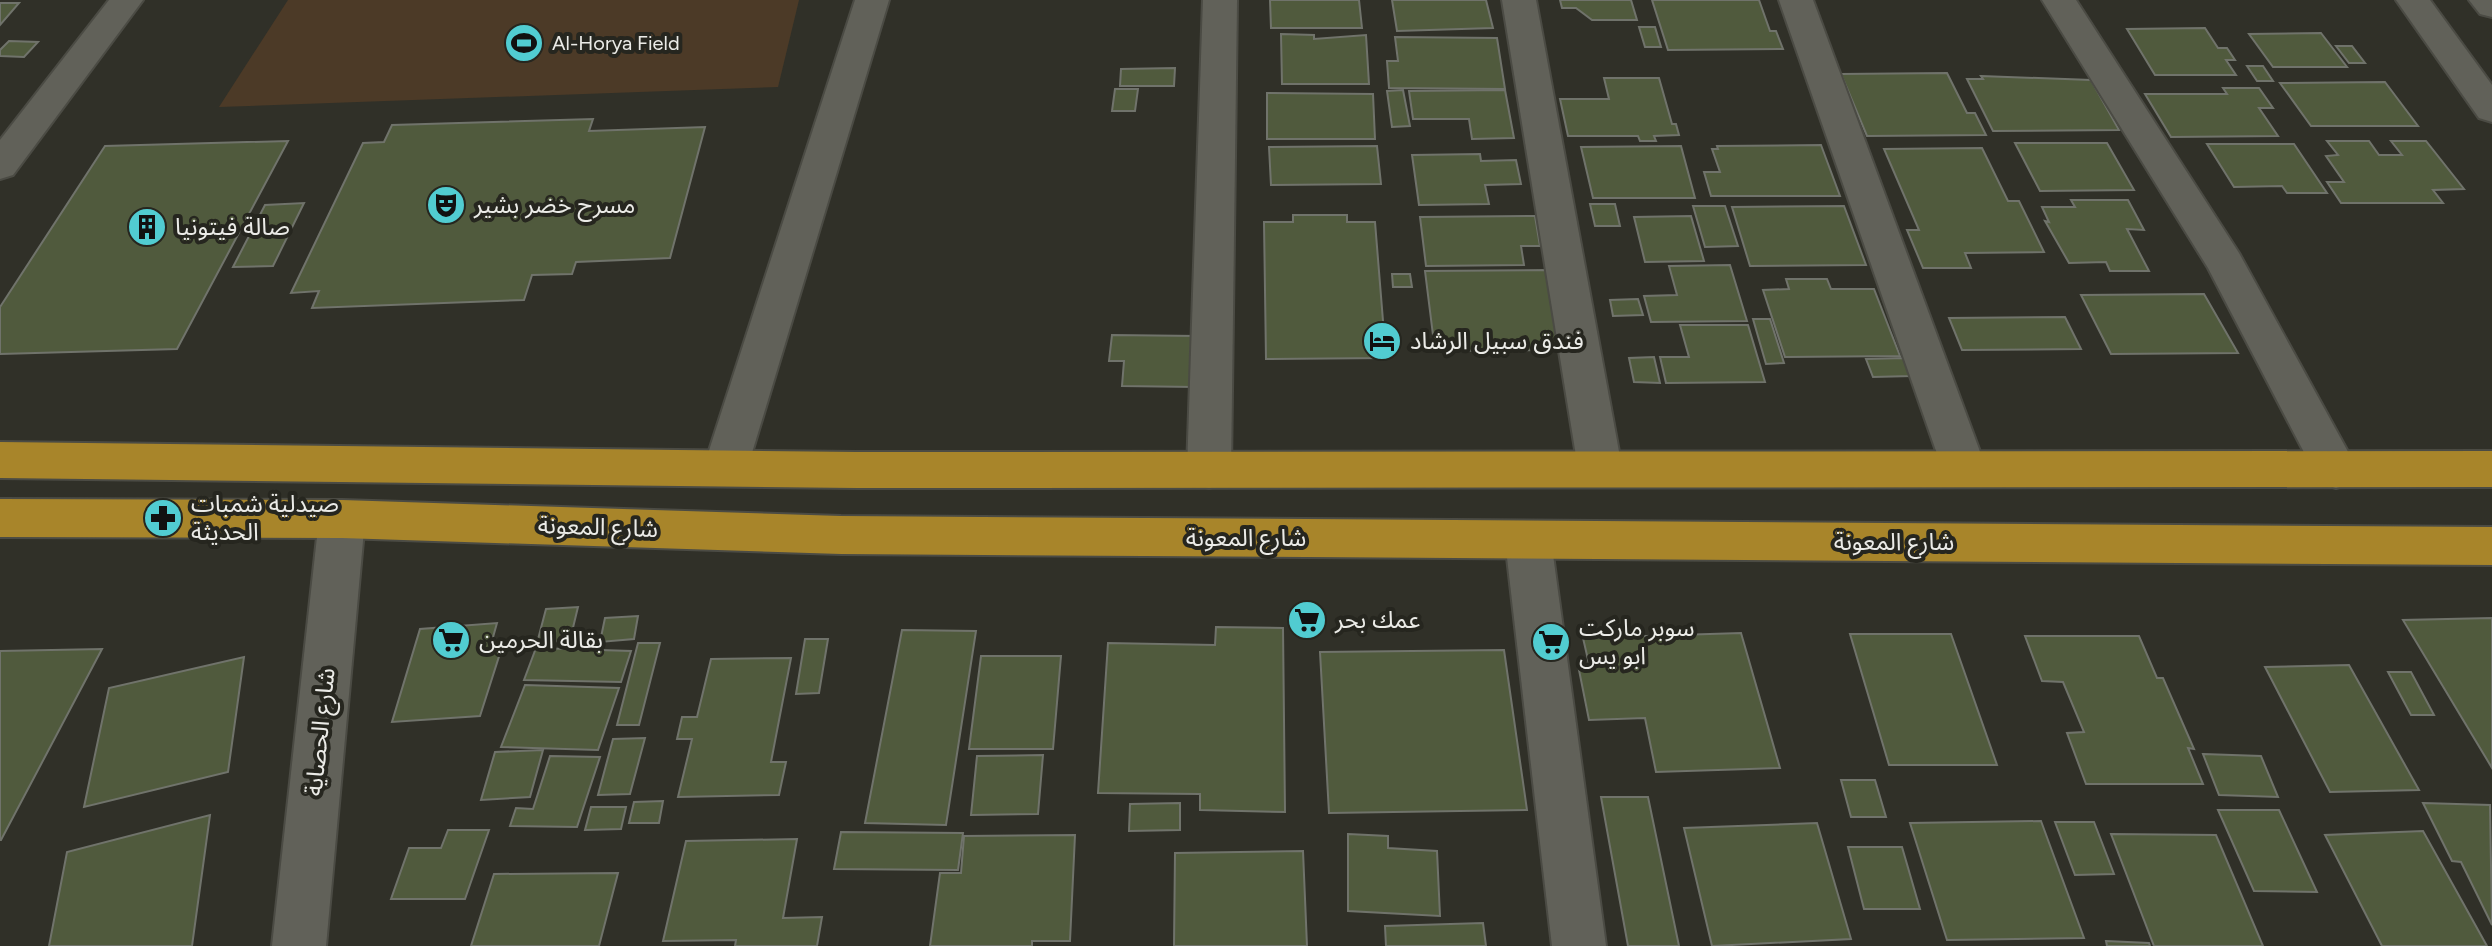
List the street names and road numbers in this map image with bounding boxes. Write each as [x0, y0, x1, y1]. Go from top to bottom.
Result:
street label: شارع المعونة [537, 510, 659, 546]
street label: شارع المعونة [1186, 523, 1306, 555]
street label: شارع المعونة [1834, 527, 1954, 559]
street label: شارع الحصاية [298, 667, 344, 798]

